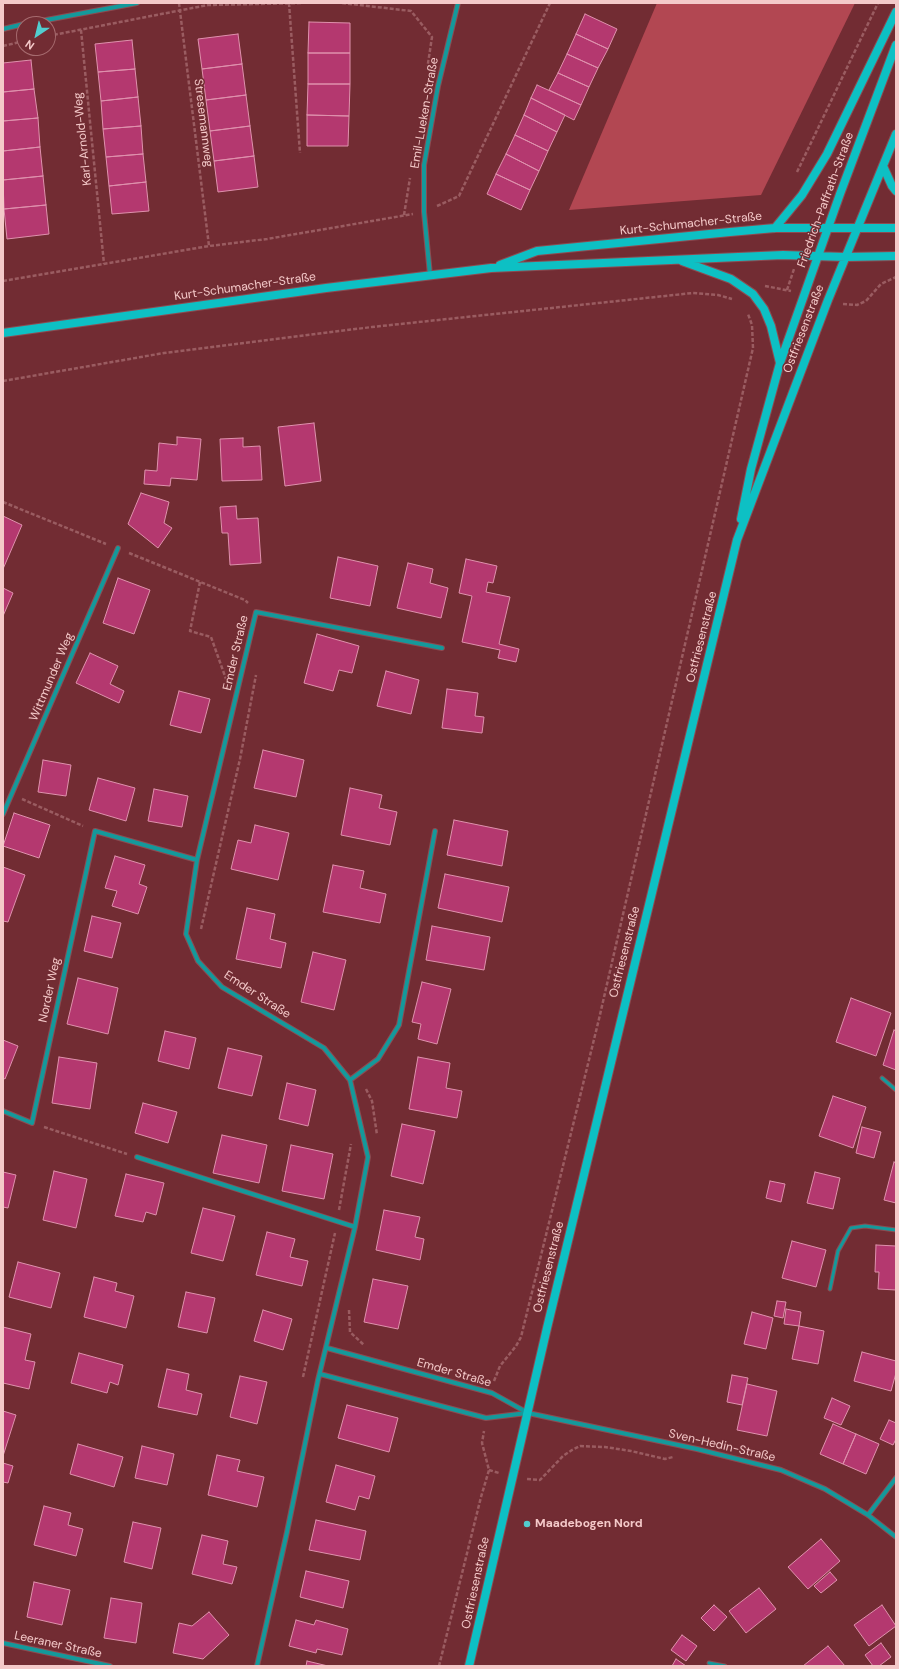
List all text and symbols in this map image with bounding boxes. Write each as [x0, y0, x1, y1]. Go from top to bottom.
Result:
north arrow [16, 16, 56, 56]
text: N [22, 37, 37, 53]
street label: Emil-Lueken-Straße [408, 56, 442, 170]
street label: Stresemannweg [190, 78, 216, 168]
street label: Karl-Arnold-Weg [71, 92, 95, 186]
street label: Friedrich-Paffrath-Straße [795, 130, 857, 270]
street label: Kurt-Schumacher-Straße [619, 209, 763, 239]
street label: Kurt-Schumacher-Straße [173, 270, 317, 304]
street label: Ostfriesenstraße [780, 283, 828, 375]
street label: Ostfriesenstraße [684, 590, 720, 684]
street label: Emder Straße [220, 614, 252, 692]
street label: Wittmunder Weg [27, 631, 77, 723]
street label: Ostfriesenstraße [607, 905, 643, 999]
street label: Norder Weg [36, 956, 64, 1024]
street label: Emder Straße [221, 968, 293, 1022]
street label: Ostfriesenstraße [531, 1220, 567, 1314]
street label: Emder Straße [415, 1356, 493, 1390]
street label: Sven-Hedin-Straße [667, 1427, 777, 1465]
place label: Maadebogen Nord [535, 1517, 643, 1531]
marker: Maadebogen Nord [522, 1519, 532, 1529]
street label: Ostfriesenstraße [459, 1536, 493, 1630]
street label: Leeraner Straße [13, 1629, 103, 1661]

